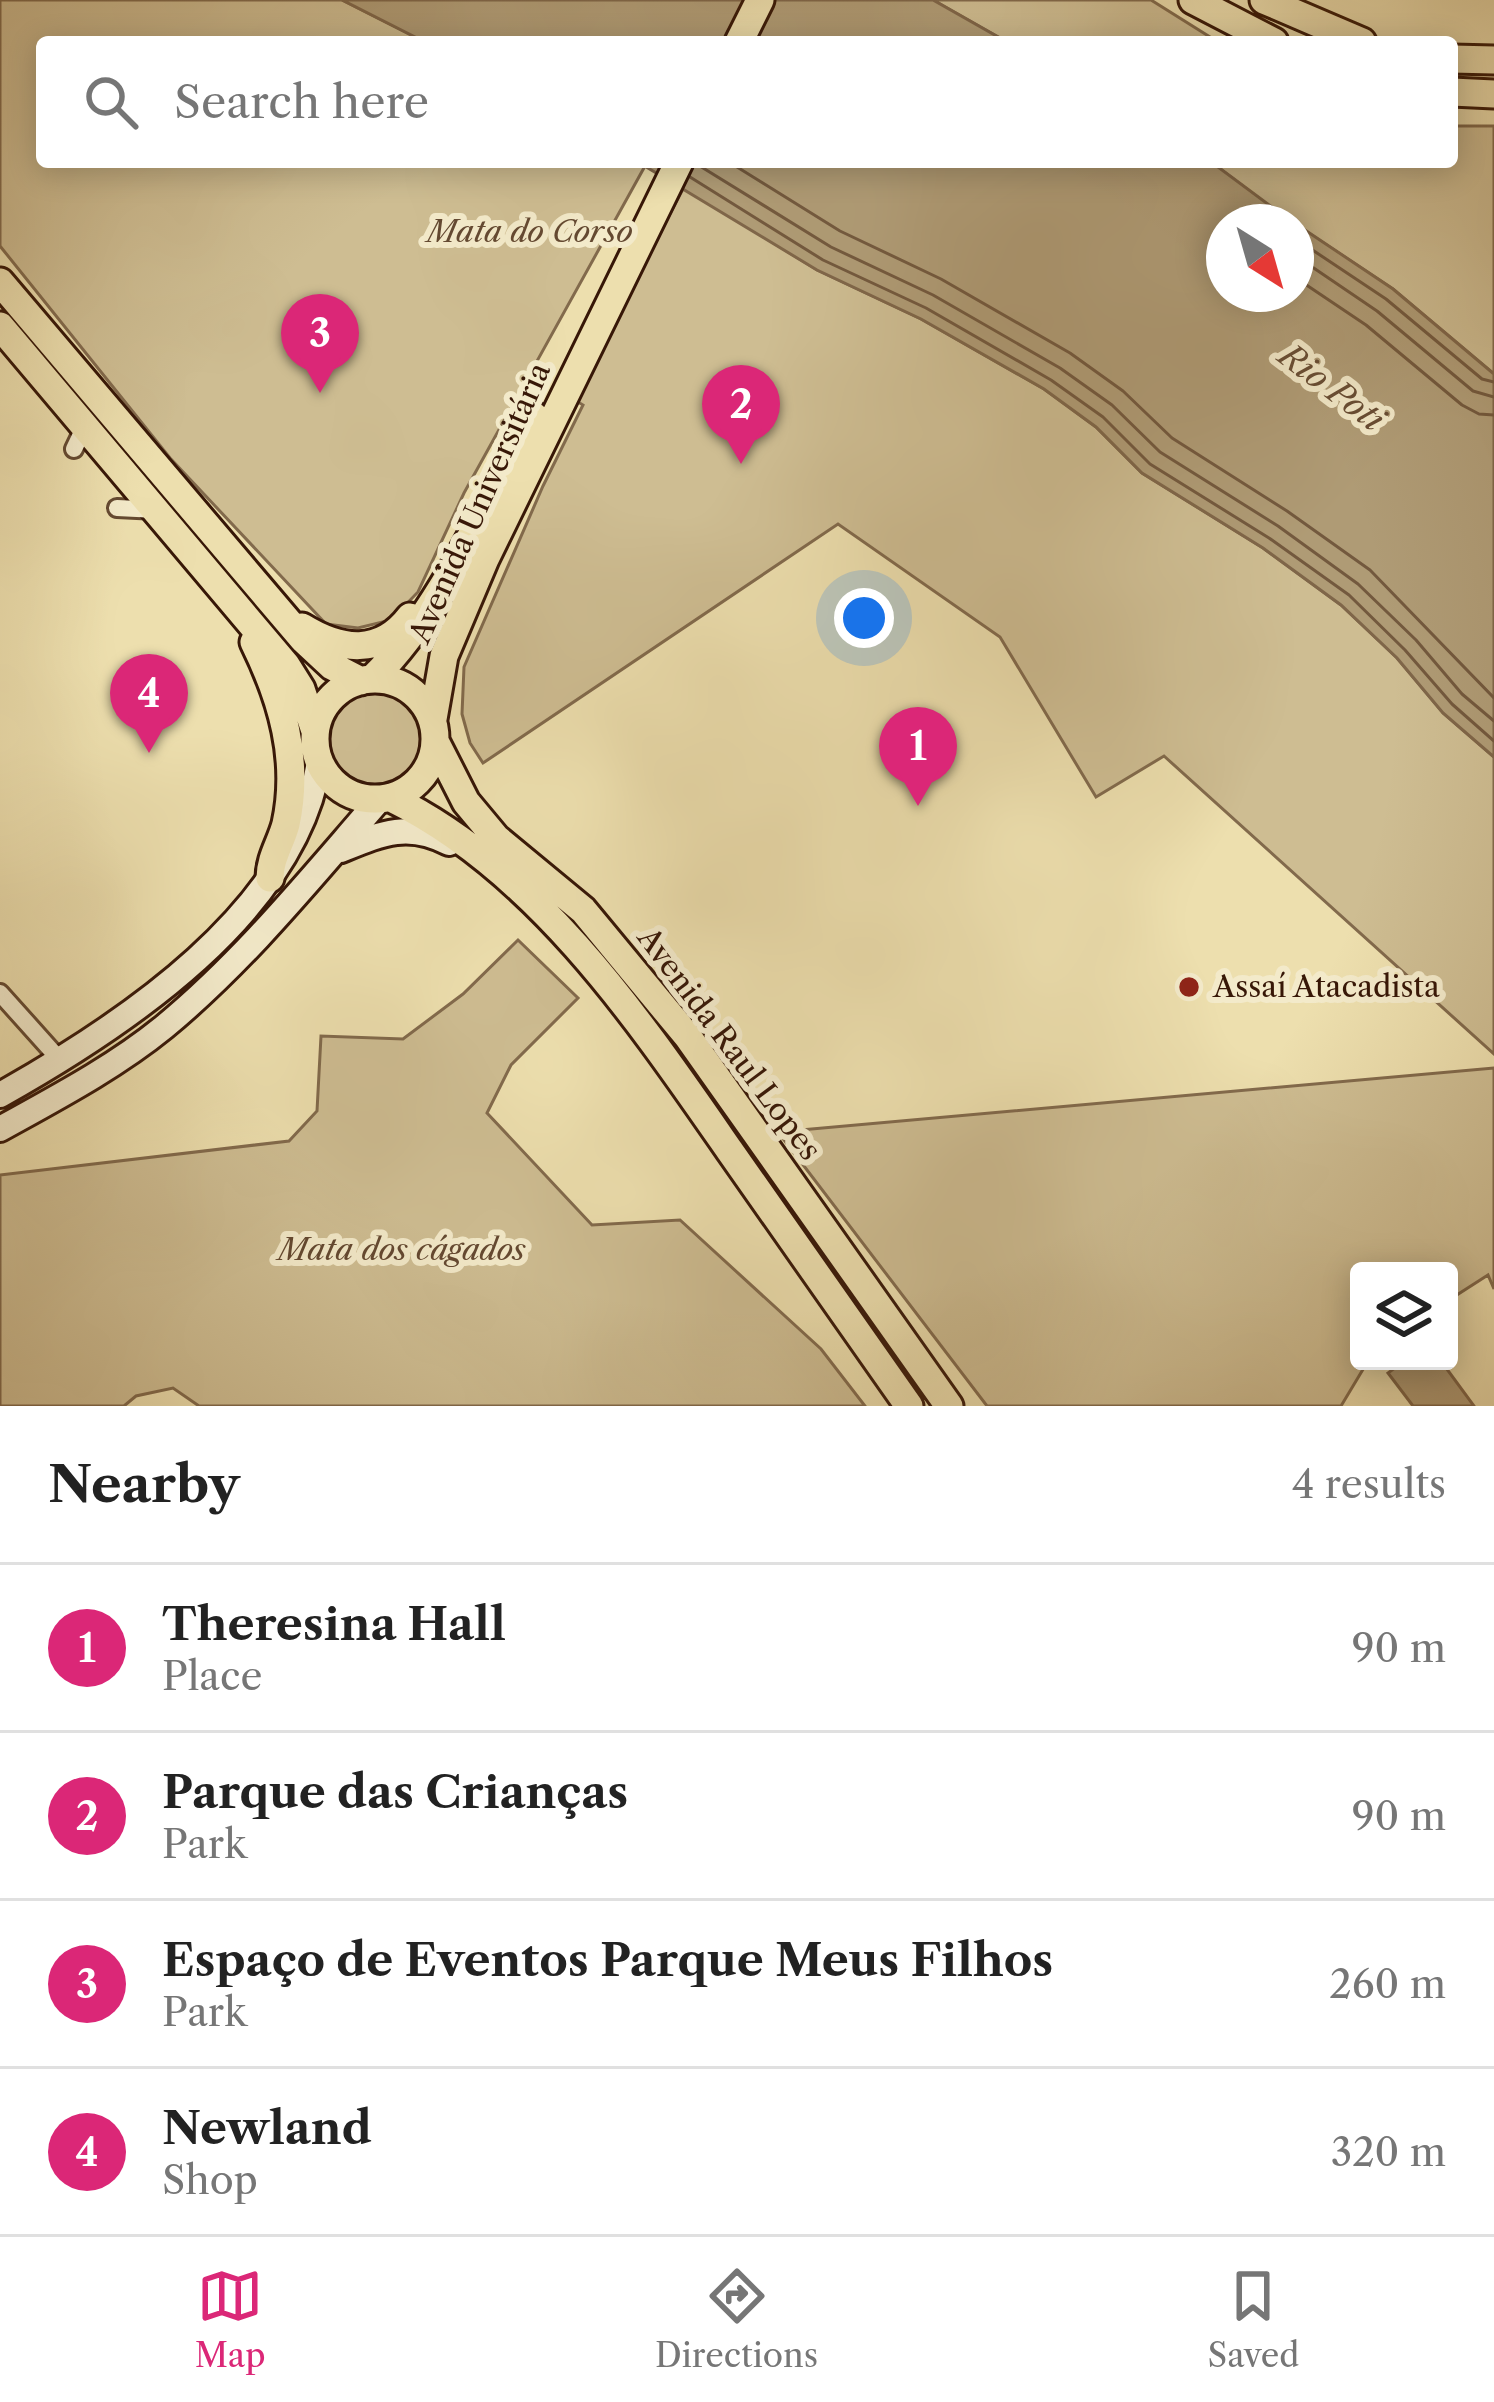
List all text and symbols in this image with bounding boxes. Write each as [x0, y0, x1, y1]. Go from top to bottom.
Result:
search box [36, 36, 1458, 168]
icon: search [78, 69, 144, 135]
text: Search here [174, 74, 429, 130]
north arrow [1206, 204, 1314, 312]
park label: Mata do Corso [424, 213, 633, 250]
pin: 3 [281, 294, 359, 393]
water label: Rio Poti [1269, 333, 1394, 441]
street label: Avenida Universitária [401, 357, 558, 650]
pin: 2 [702, 365, 780, 464]
your location [834, 588, 894, 648]
pin: 4 [110, 654, 188, 753]
pin: 1 [879, 707, 957, 806]
street label: Avenida Raul Lopes [629, 919, 829, 1167]
place label: Assaí Atacadista [1212, 968, 1440, 1005]
marker: Assaí Atacadista [1176, 974, 1202, 1000]
park label: Mata dos cágados [275, 1231, 526, 1268]
map controls [1350, 1262, 1458, 1370]
button: layers [1350, 1262, 1458, 1370]
text: Nearby [48, 1453, 240, 1515]
text: 4 results [1292, 1460, 1446, 1508]
text: Theresina Hall [162, 1596, 506, 1652]
text: 1 [78, 1624, 96, 1672]
text: 90 m [1352, 1624, 1446, 1672]
text: Place [162, 1652, 262, 1700]
text: Parque das Crianças [162, 1764, 628, 1820]
text: 2 [75, 1792, 99, 1840]
text: 90 m [1352, 1792, 1446, 1840]
text: Park [162, 1820, 247, 1868]
text: Espaço de Eventos Parque Meus Filhos [162, 1932, 1053, 1988]
text: 3 [76, 1960, 98, 2008]
text: 260 m [1329, 1960, 1446, 2008]
text: Park [162, 1988, 247, 2036]
text: Newland [162, 2100, 372, 2156]
text: 4 [75, 2128, 99, 2176]
text: 320 m [1331, 2128, 1446, 2176]
text: Shop [162, 2156, 258, 2204]
tab: Map [195, 2263, 266, 2376]
tab: Directions [655, 2263, 818, 2376]
tab: Saved [1208, 2263, 1299, 2376]

